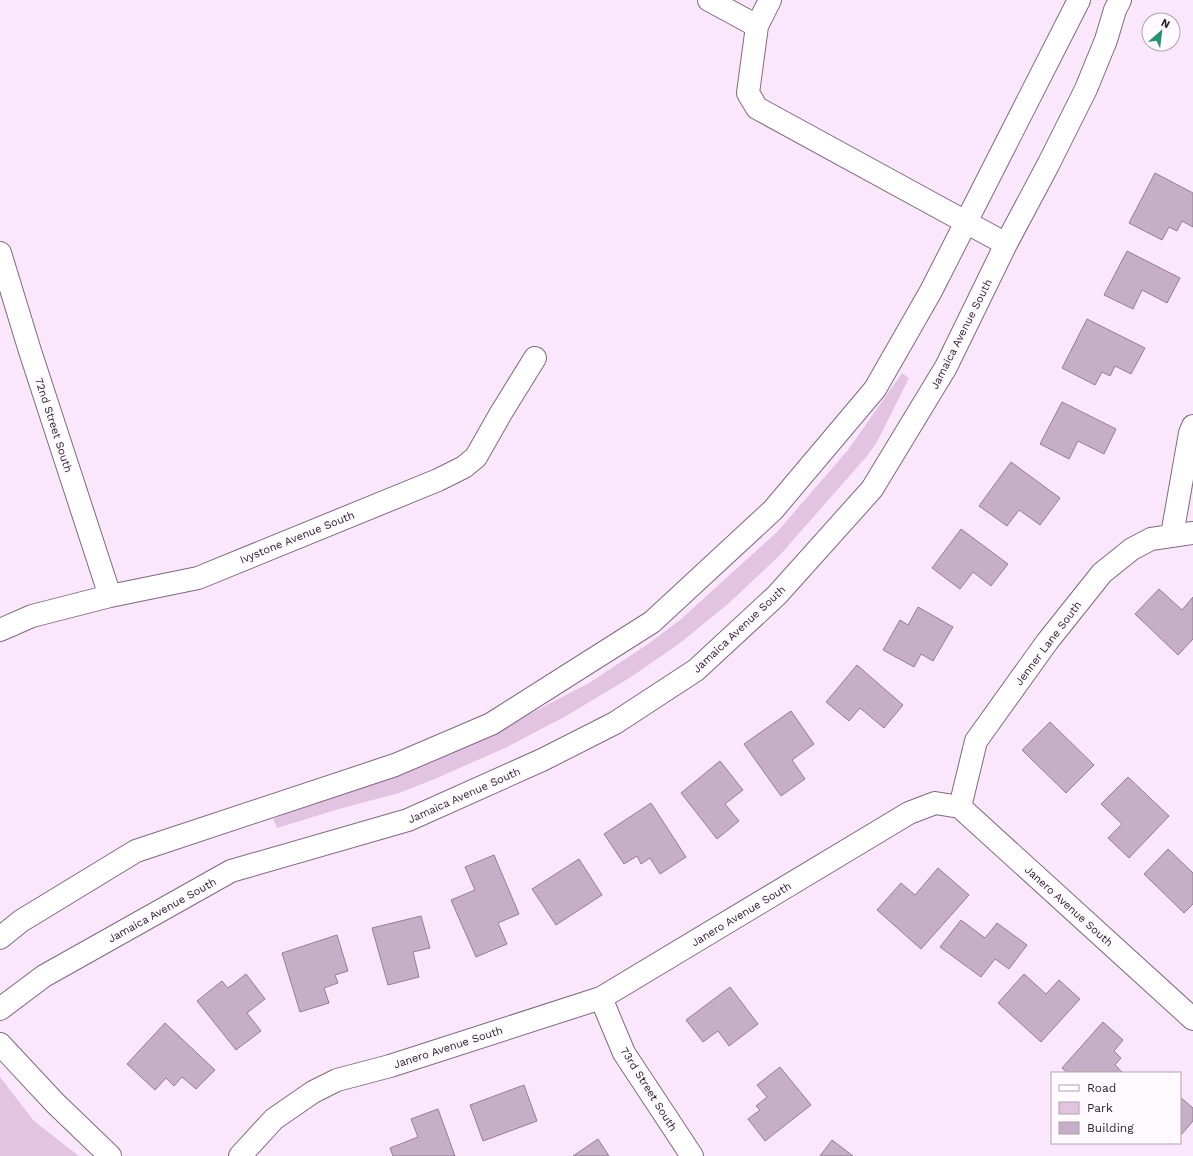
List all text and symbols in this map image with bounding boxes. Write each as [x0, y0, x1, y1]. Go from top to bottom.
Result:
north arrow [1141, 12, 1181, 52]
text: N [1159, 16, 1172, 31]
street label: Jamaica Avenue South [928, 277, 995, 391]
street label: 72nd Street South [32, 376, 75, 474]
street label: Ivystone Avenue South [238, 508, 356, 566]
street label: Jamaica Avenue South [690, 583, 788, 676]
street label: Jenner Lane South [1013, 599, 1084, 688]
street label: Jamaica Avenue South [406, 765, 523, 826]
street label: Janero Avenue South [1022, 863, 1115, 949]
street label: Jamaica Avenue South [106, 875, 219, 946]
street label: Janero Avenue South [689, 879, 794, 949]
street label: Janero Avenue South [392, 1024, 504, 1071]
street label: 73rd Street South [618, 1045, 680, 1134]
legend [1051, 1072, 1181, 1144]
text: Road [1087, 1081, 1116, 1095]
text: Park [1087, 1101, 1113, 1115]
text: Building [1087, 1121, 1134, 1135]

